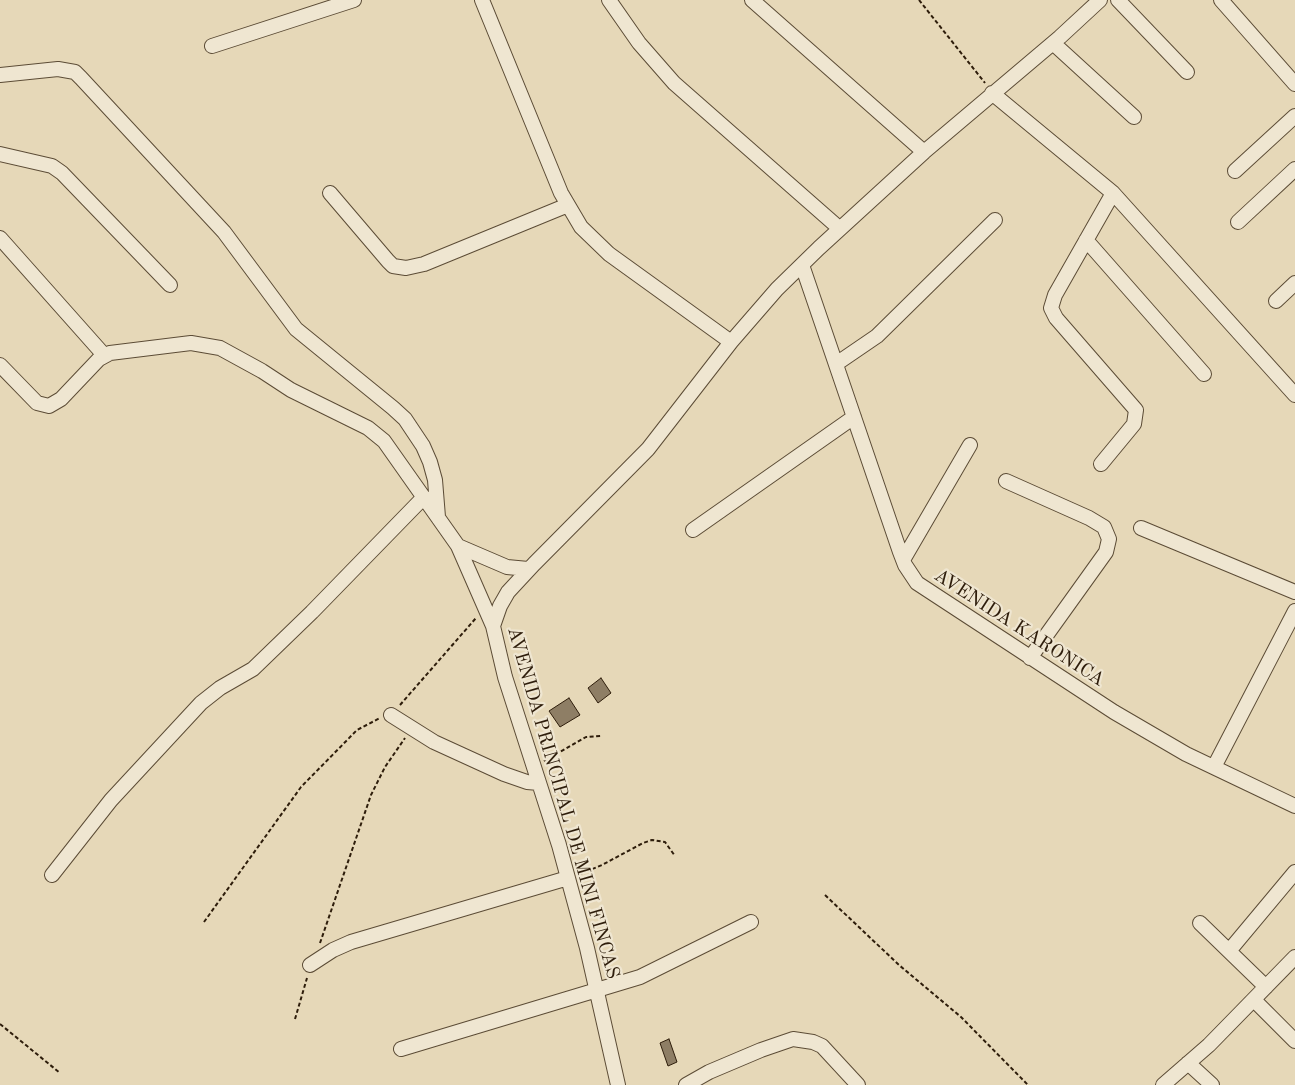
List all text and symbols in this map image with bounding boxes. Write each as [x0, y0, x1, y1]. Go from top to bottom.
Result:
street label: AVENIDA KARONICA [929, 564, 1109, 692]
street label: AVENIDA PRINCIPAL DE MINI FINCAS [502, 625, 624, 981]

